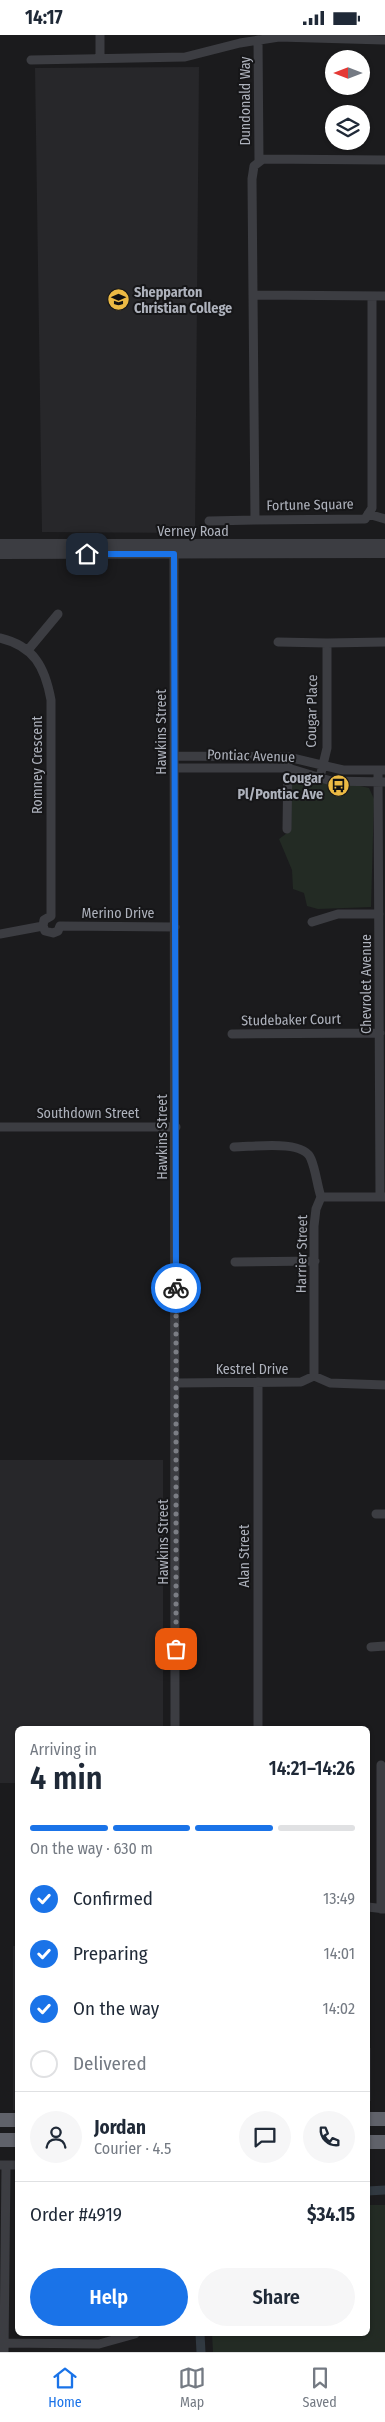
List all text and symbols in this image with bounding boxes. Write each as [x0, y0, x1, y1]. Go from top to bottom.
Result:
text: 14:17 [25, 6, 63, 29]
north arrow [325, 50, 370, 95]
map controls [325, 50, 370, 150]
street label: Dundonald Way [237, 56, 254, 146]
button: layers [325, 105, 370, 150]
place label: Shepparton Christian College [134, 284, 232, 317]
school or university icon: Shepparton Christian College [106, 288, 130, 312]
street label: Fortune Square [266, 496, 354, 514]
street label: Verney Road [157, 523, 229, 540]
pin [66, 533, 108, 575]
icon: home [73, 540, 101, 568]
street label: Cougar Place [303, 674, 321, 748]
street label: Hawkins Street [153, 689, 170, 775]
street label: Romney Crescent [29, 715, 46, 814]
street label: Pontiac Avenue [207, 746, 295, 766]
place label: Cougar Pl/Pontiac Ave [237, 770, 324, 803]
bus stop icon: Cougar Pl/Pontiac Ave [327, 774, 351, 798]
street label: Merino Drive [82, 905, 155, 922]
street label: Chevrolet Avenue [358, 934, 375, 1034]
street label: Studebaker Court [241, 1011, 342, 1029]
street label: Hawkins Street [154, 1094, 171, 1180]
street label: Southdown Street [37, 1105, 140, 1122]
street label: Harrier Street [293, 1214, 311, 1293]
courier [151, 1263, 201, 1313]
icon: bike [162, 1274, 190, 1302]
street label: Kestrel Drive [216, 1361, 288, 1378]
street label: Hawkins Street [155, 1499, 172, 1585]
street label: Alan Street [236, 1524, 253, 1587]
pin [155, 1628, 197, 1670]
icon: bag [162, 1635, 190, 1663]
text: Arriving in [30, 1740, 97, 1759]
text: 14:21–14:26 [269, 1757, 355, 1780]
text: 4 min [30, 1759, 103, 1797]
text: On the way · 630 m [30, 1839, 153, 1858]
icon: check [30, 1885, 58, 1913]
text: Confirmed [73, 1887, 153, 1910]
text: 13:49 [323, 1889, 355, 1908]
icon: check [30, 1940, 58, 1968]
text: Preparing [73, 1942, 148, 1965]
text: 14:01 [323, 1944, 355, 1963]
icon: check [30, 1995, 58, 2023]
text: On the way [73, 1997, 159, 2020]
text: 14:02 [322, 1999, 355, 2018]
text: Delivered [73, 2052, 147, 2075]
button: person [30, 2111, 82, 2163]
button: chat [239, 2111, 291, 2163]
button: phone [303, 2111, 355, 2163]
text: Jordan [94, 2116, 146, 2139]
text: Courier · 4.5 [94, 2139, 171, 2158]
text: Order #4919 [30, 2203, 122, 2226]
text: $34.15 [307, 2203, 355, 2226]
button: Help [30, 2268, 188, 2326]
button: Share [198, 2268, 355, 2326]
tab: Home [48, 2364, 82, 2411]
tab: Map [178, 2364, 206, 2411]
tab: Saved [303, 2364, 337, 2411]

